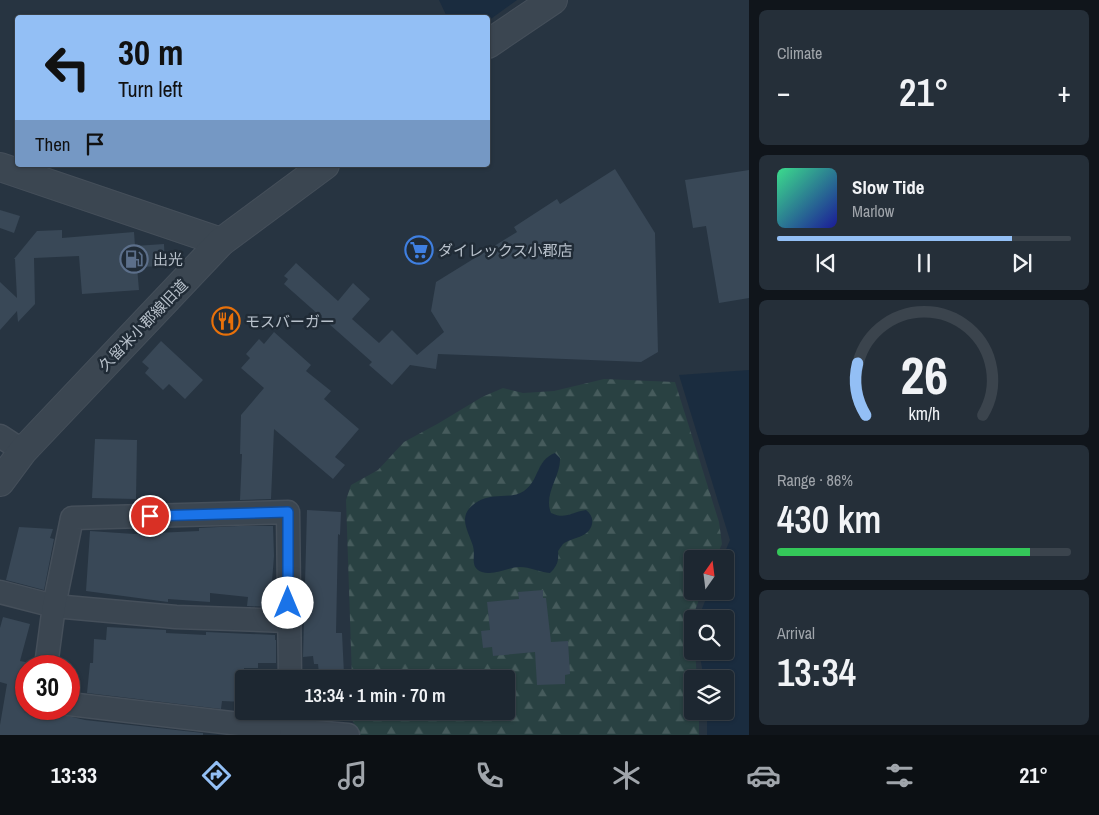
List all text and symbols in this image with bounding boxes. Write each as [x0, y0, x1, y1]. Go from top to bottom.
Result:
text: 30 m [118, 29, 183, 76]
icon: left [35, 35, 100, 100]
text: Climate [777, 42, 822, 64]
text: 21° [899, 67, 949, 118]
text: − [777, 73, 790, 111]
text: + [1058, 73, 1071, 111]
text: Turn left [118, 74, 183, 104]
icon: arrive [81, 130, 109, 158]
text: Then [35, 131, 71, 157]
text: Slow Tide [852, 174, 924, 200]
text: Marlow [852, 200, 894, 222]
supermarket icon: ダイレックス小郡店 [404, 235, 434, 265]
place label: ダイレックス小郡店 [438, 240, 573, 261]
fuel station icon: 出光 [119, 244, 149, 274]
place label: 出光 [153, 249, 183, 270]
icon: previous [812, 249, 840, 277]
icon: pause [910, 249, 938, 277]
icon: next [1008, 249, 1036, 277]
street label: 久留米小郡線旧道 [94, 275, 192, 375]
restaurant icon: モスバーガー [211, 306, 241, 336]
place label: モスバーガー [245, 311, 335, 332]
text: 26 [900, 340, 948, 410]
text: km/h [908, 402, 940, 426]
text: Range · 86% [777, 469, 853, 491]
text: 430 km [777, 494, 881, 545]
pin [129, 495, 171, 537]
icon: arrive [136, 502, 164, 530]
north arrow [684, 550, 734, 600]
map controls [684, 550, 734, 720]
position arrow [261, 576, 313, 628]
button: search [684, 610, 734, 660]
text: Arrival [777, 622, 815, 644]
text: 13:34 [777, 647, 856, 698]
speed limit sign: 30 [15, 655, 80, 720]
button: layers [684, 670, 734, 720]
text: 13:34 · 1 min · 70 m [305, 682, 445, 708]
icon: directions [199, 758, 234, 793]
icon: music [335, 758, 370, 793]
icon: phone [472, 758, 507, 793]
icon: climate [609, 758, 644, 793]
icon: car [746, 758, 781, 793]
icon: filters [882, 758, 917, 793]
text: 13:33 [51, 760, 97, 790]
text: 21° [1019, 760, 1048, 790]

